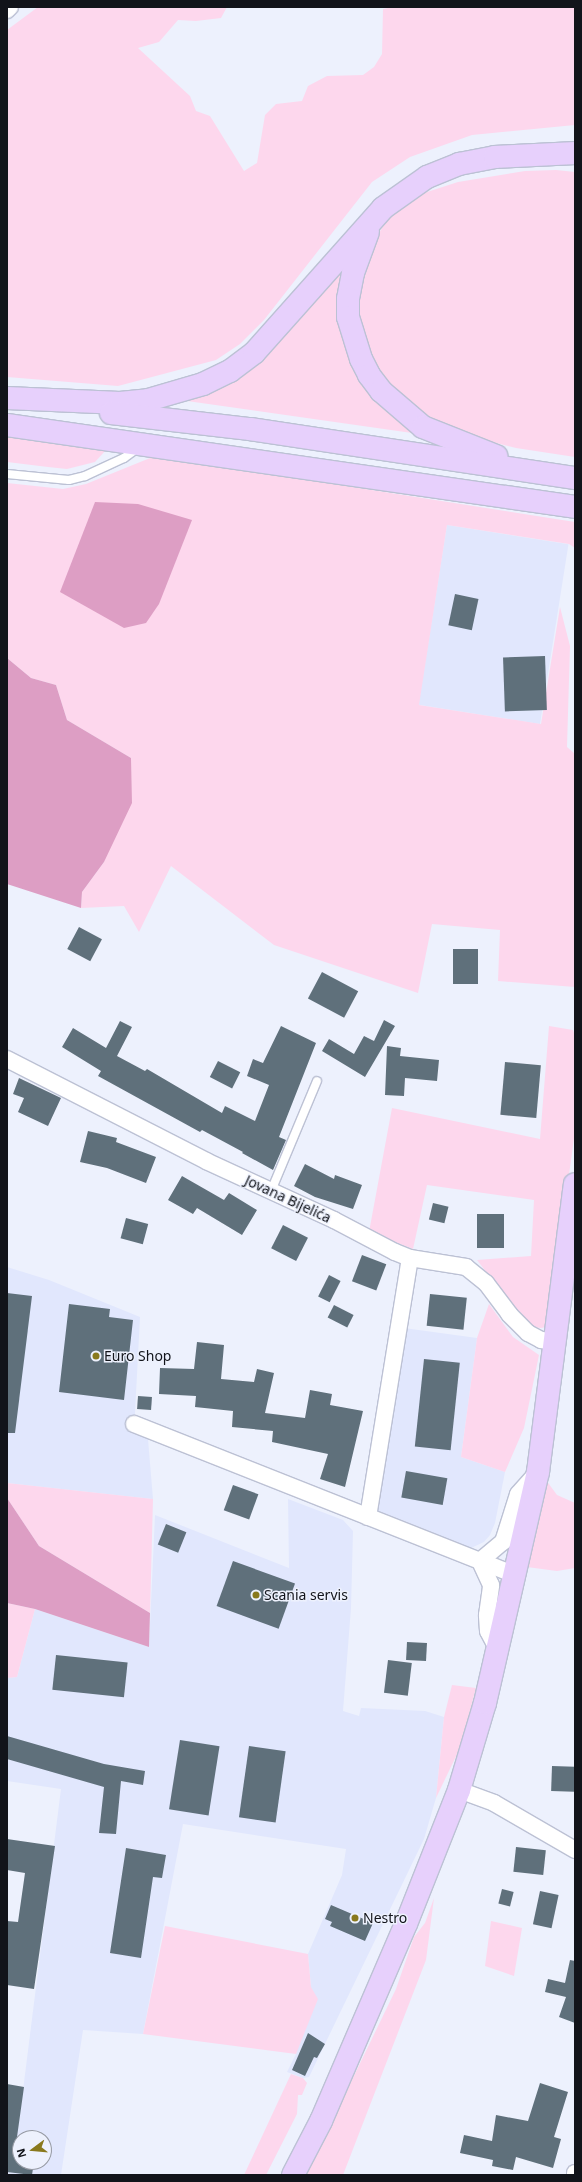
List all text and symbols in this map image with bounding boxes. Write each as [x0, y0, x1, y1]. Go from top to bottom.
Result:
street label: Jovana Bijelića [242, 1172, 334, 1226]
place label: Euro Shop [104, 1348, 171, 1364]
marker: Euro Shop [91, 1351, 101, 1361]
place label: Scania servis [264, 1587, 348, 1603]
marker: Scania servis [251, 1590, 261, 1600]
place label: Nestro [363, 1910, 407, 1926]
marker: Nestro [350, 1913, 360, 1923]
north arrow [12, 2130, 52, 2170]
text: N [13, 2147, 29, 2160]

